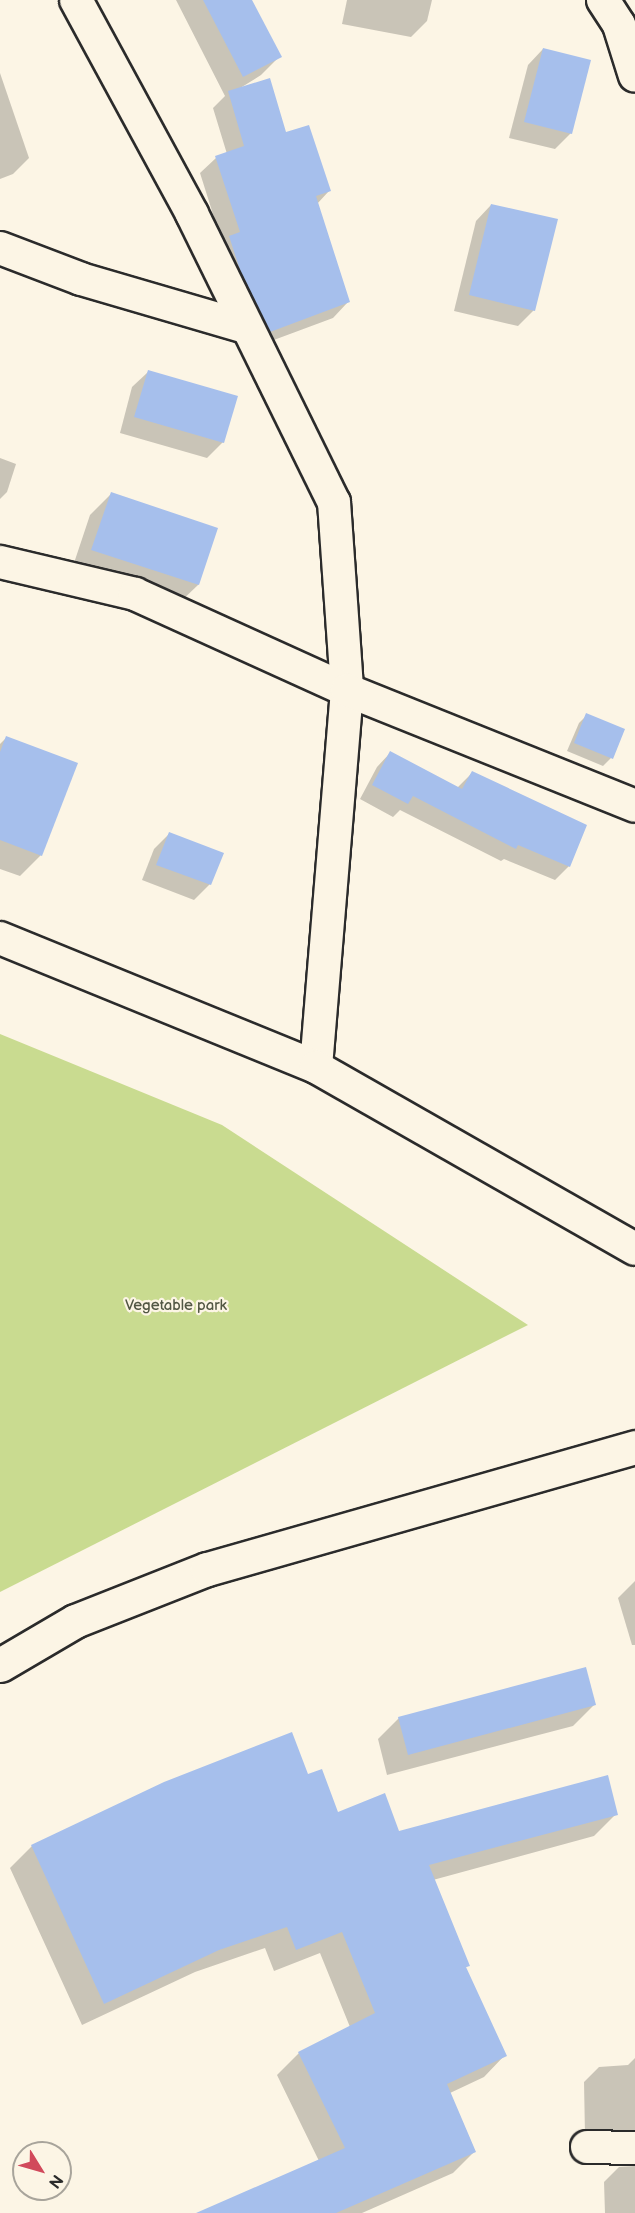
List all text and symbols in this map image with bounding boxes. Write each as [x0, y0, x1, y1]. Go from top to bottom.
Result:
park label: Vegetable park [125, 1297, 227, 1315]
north arrow [12, 2141, 72, 2201]
text: N [44, 2170, 66, 2191]

